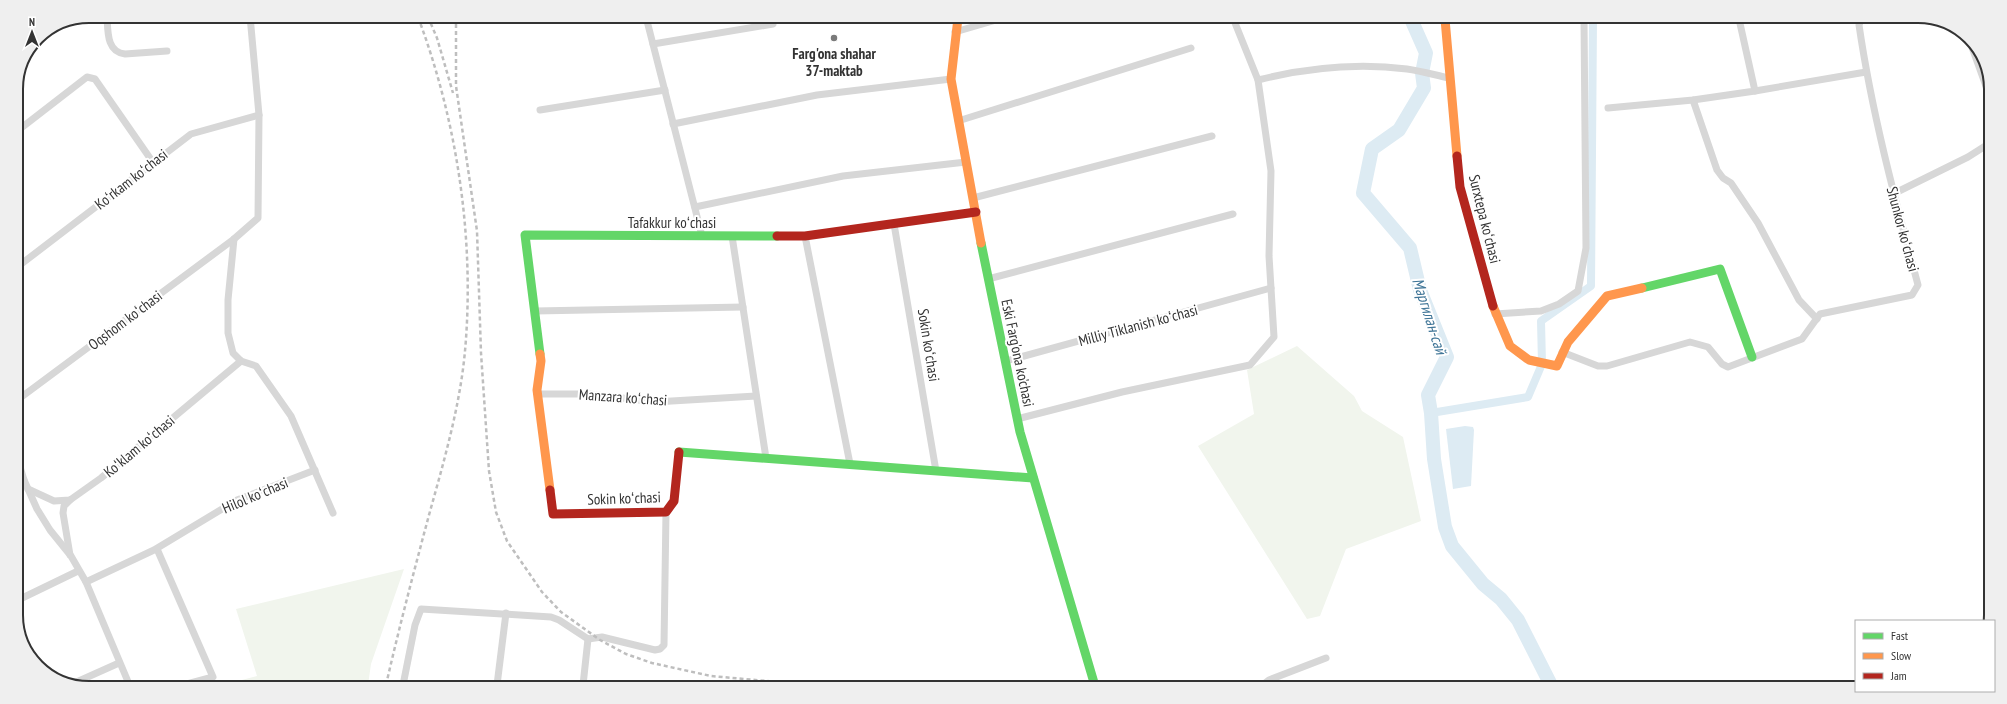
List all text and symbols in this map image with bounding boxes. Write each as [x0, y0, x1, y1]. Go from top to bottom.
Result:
north arrow [12, 12, 52, 52]
text: N [29, 15, 35, 29]
marker: Farg'ona shahar 37-maktab [829, 33, 839, 43]
place label: Farg'ona shahar 37-maktab [792, 44, 876, 80]
street label: Koʻrkam koʻchasi [91, 145, 171, 213]
street label: Surxtepa koʻchasi [1465, 173, 1505, 265]
street label: Shunkor koʻchasi [1883, 184, 1923, 274]
street label: Tafakkur koʻchasi [628, 213, 716, 232]
water label: Маргилан-сай [1408, 275, 1452, 359]
street label: Oqshom koʻchasi [84, 286, 166, 354]
street label: Eski Farg'ona ko'chasi [997, 297, 1039, 409]
street label: Milliy Tiklanish koʻchasi [1076, 300, 1200, 350]
street label: Sokin koʻchasi [914, 307, 944, 383]
street label: Manzara koʻchasi [578, 384, 668, 410]
street label: Koʻklam koʻchasi [100, 411, 178, 481]
street label: Hilol koʻchasi [219, 473, 291, 517]
street label: Sokin koʻchasi [587, 487, 661, 509]
legend [1855, 620, 1995, 692]
text: Fast [1891, 628, 1909, 643]
text: Slow [1891, 648, 1912, 663]
text: Jam [1890, 668, 1907, 683]

